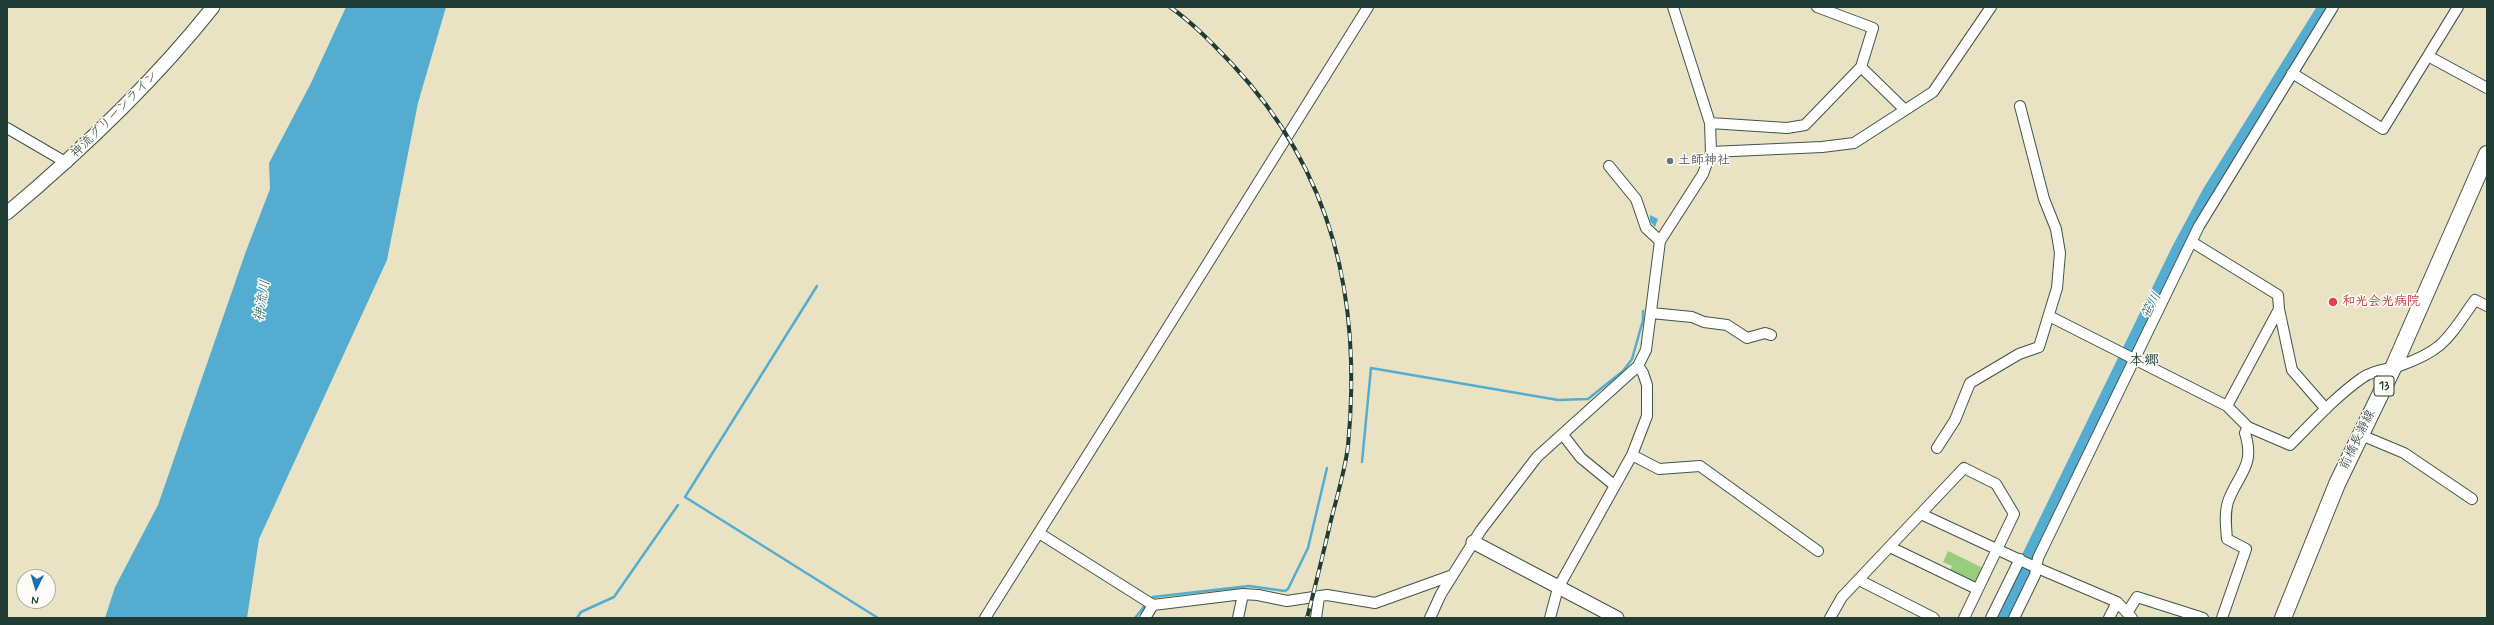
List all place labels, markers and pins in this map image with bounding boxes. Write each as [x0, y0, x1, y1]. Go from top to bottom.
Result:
place label: 土師神社 [1678, 153, 1730, 169]
marker: 土師神社 [1665, 156, 1675, 166]
place label: 和光会光病院 [2342, 294, 2420, 310]
marker: 和光会光病院 [2327, 296, 2339, 308]

